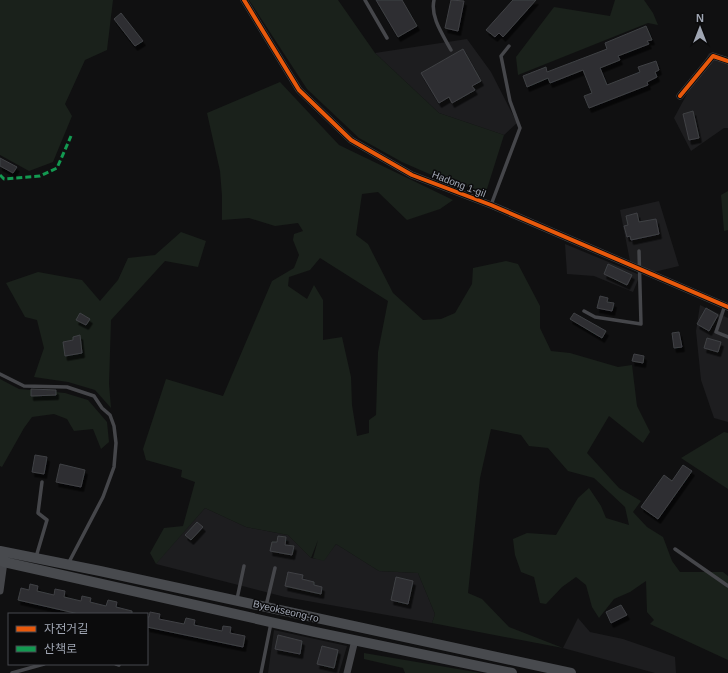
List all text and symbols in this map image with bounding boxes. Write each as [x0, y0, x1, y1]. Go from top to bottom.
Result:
north arrow [680, 8, 720, 48]
text: N [696, 12, 704, 24]
street label: Hadong 1-gil [431, 169, 487, 199]
street label: Byeokseong-ro [252, 598, 320, 624]
legend [8, 613, 148, 665]
text: 자전거길 [44, 622, 88, 636]
text: 산책로 [44, 642, 77, 656]

